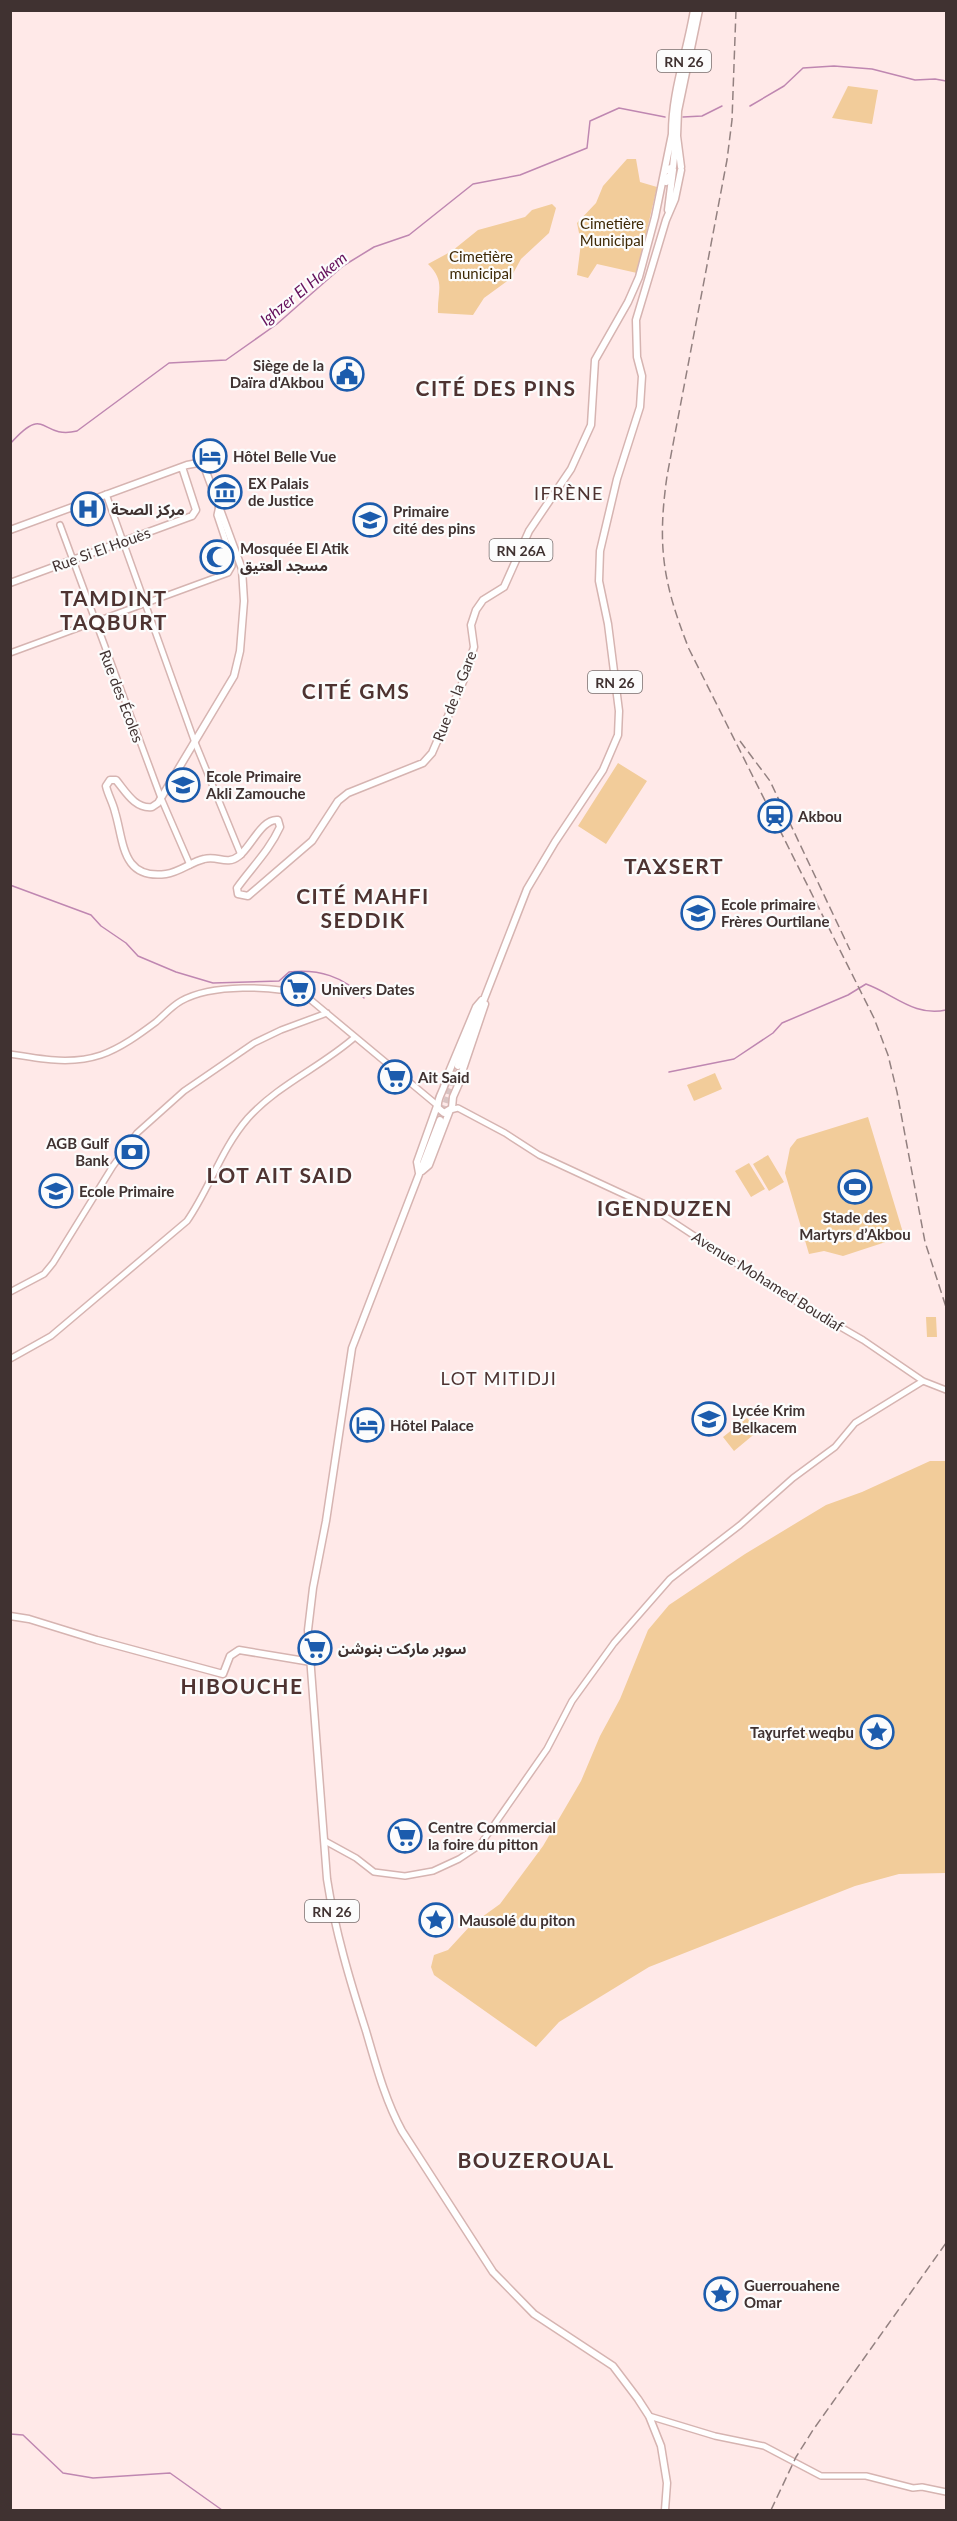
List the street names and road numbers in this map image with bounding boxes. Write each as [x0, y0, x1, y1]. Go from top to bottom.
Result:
road number: RN 26 [657, 50, 711, 72]
street label: Rue Si El Houès [49, 523, 153, 575]
road number: RN 26A [490, 539, 552, 561]
street label: Rue des Écoles [96, 647, 148, 745]
street label: Rue de la Gare [428, 648, 480, 744]
road number: RN 26 [588, 671, 642, 693]
street label: Avenue Mohamed Boudiaf [689, 1227, 848, 1335]
road number: RN 26 [305, 1900, 359, 1922]

